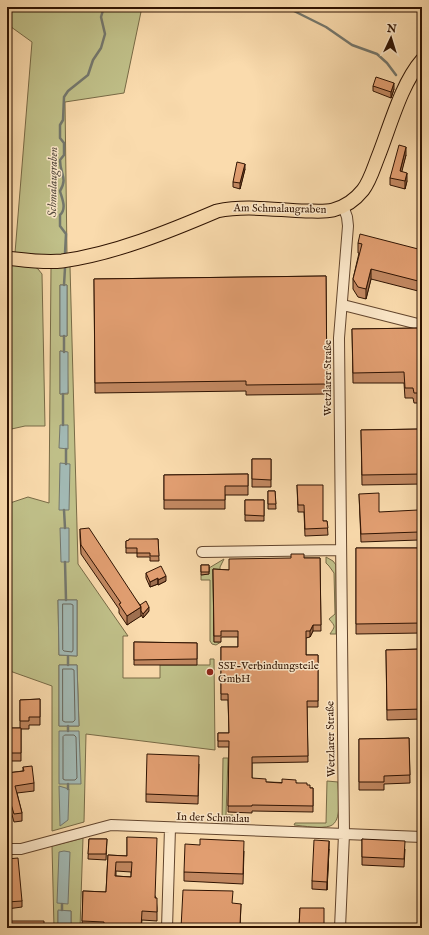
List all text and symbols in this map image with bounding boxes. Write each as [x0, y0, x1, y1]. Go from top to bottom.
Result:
north arrow [371, 18, 411, 58]
text: N [385, 22, 397, 36]
water label: Schmalaugraben [45, 146, 62, 217]
street label: Am Schmalaugraben [232, 201, 327, 217]
street label: Wetzlarer Straße [321, 340, 335, 416]
place label: SSF-Verbindungsteile GmbH [218, 659, 319, 686]
marker: SSF-Verbindungsteile GmbH [205, 667, 215, 677]
street label: Wetzlarer Straße [323, 701, 339, 777]
street label: In der Schmalau [176, 810, 250, 826]

